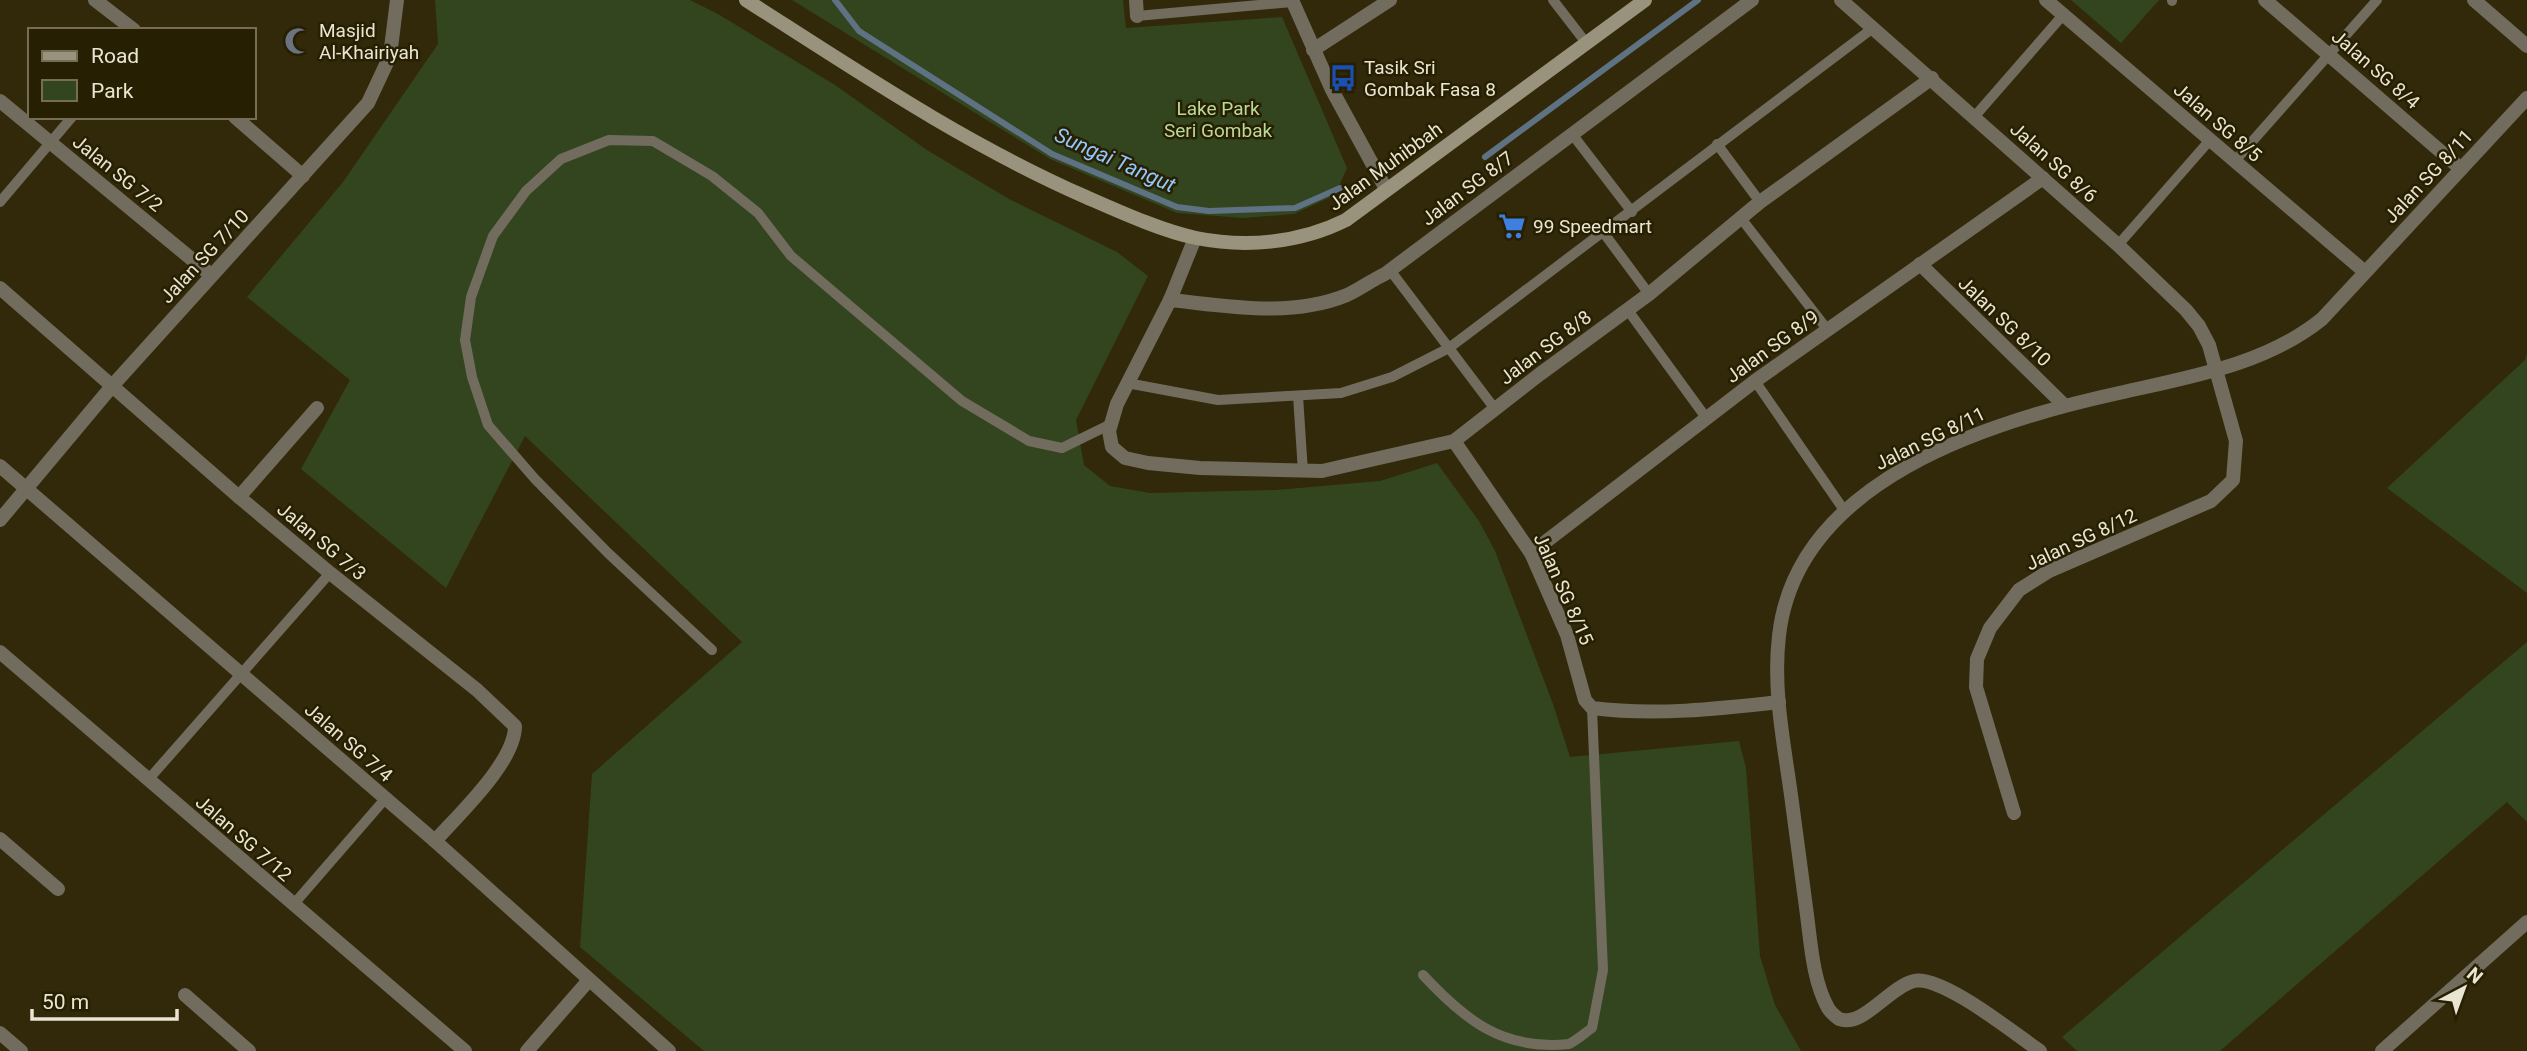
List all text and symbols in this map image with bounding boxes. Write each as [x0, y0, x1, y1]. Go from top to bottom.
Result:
place label: Masjid Al-Khairiyah [319, 19, 419, 64]
street label: Jalan SG 8/4 [2327, 25, 2425, 114]
mosque icon: Masjid Al-Khairiyah [283, 26, 313, 56]
legend [28, 28, 256, 119]
text: Road [91, 44, 139, 68]
place label: Tasik Sri Gombak Fasa 8 [1364, 56, 1496, 101]
bus stop icon: Tasik Sri Gombak Fasa 8 [1328, 63, 1358, 93]
street label: Jalan SG 8/5 [2169, 78, 2266, 167]
text: Park [91, 79, 134, 103]
park label: Lake Park Seri Gombak [1164, 97, 1272, 142]
street label: Jalan Muhibbah [1324, 117, 1447, 215]
street label: Jalan SG 8/6 [2005, 117, 2102, 207]
water label: Sungai Tangut [1051, 123, 1179, 197]
street label: Jalan SG 8/11 [2379, 125, 2478, 228]
street label: Jalan SG 7/2 [68, 130, 167, 217]
street label: Jalan SG 8/7 [1417, 146, 1518, 230]
street label: Jalan SG 7/10 [155, 205, 254, 308]
supermarket icon: 99 Speedmart [1497, 211, 1527, 241]
place label: 99 Speedmart [1533, 215, 1652, 238]
street label: Jalan SG 8/10 [1954, 271, 2056, 371]
street label: Jalan SG 8/8 [1495, 305, 1596, 389]
street label: Jalan SG 8/9 [1721, 305, 1823, 388]
street label: Jalan SG 8/11 [1871, 402, 1989, 475]
street label: Jalan SG 7/3 [272, 498, 371, 585]
street label: Jalan SG 8/12 [2022, 504, 2140, 575]
street label: Jalan SG 8/15 [1529, 530, 1598, 649]
street label: Jalan SG 7/4 [300, 698, 398, 787]
street label: Jalan SG 7/12 [191, 790, 296, 886]
north arrow [2429, 953, 2499, 1023]
text: N [2462, 962, 2487, 989]
scale bar [32, 978, 177, 1022]
text: 50 m [42, 990, 89, 1014]

